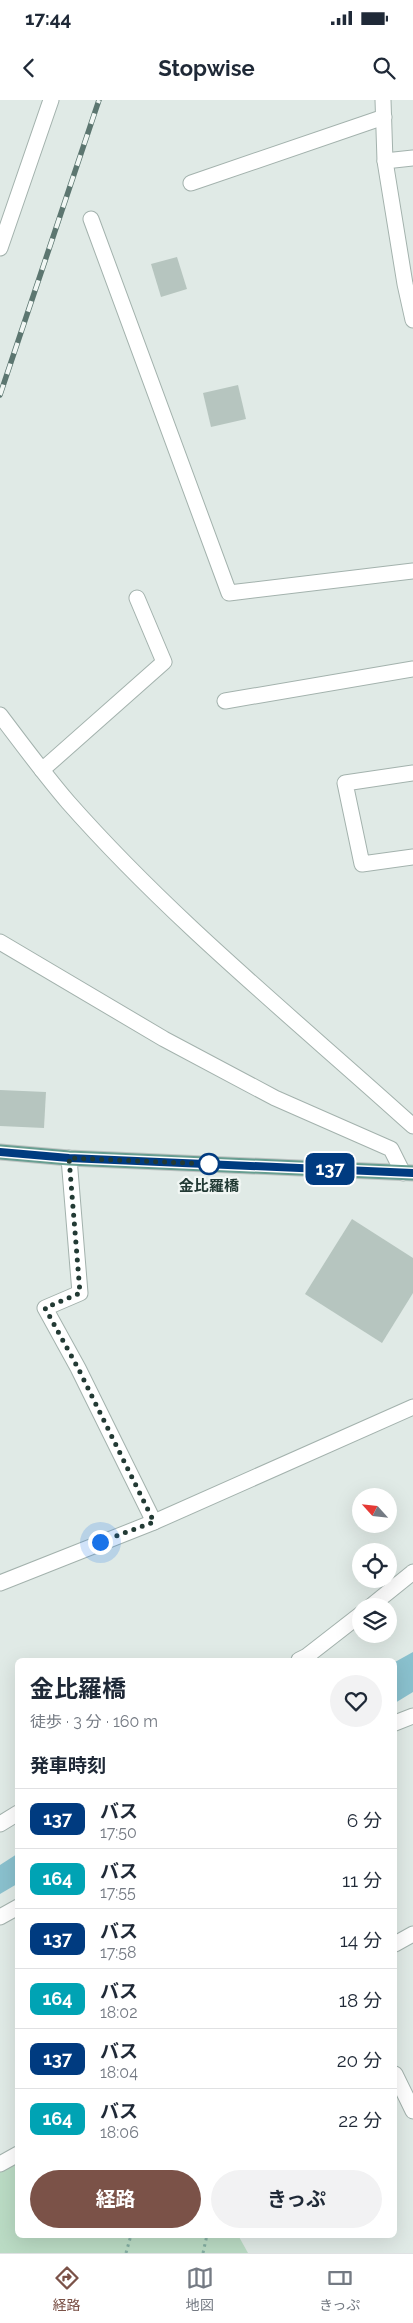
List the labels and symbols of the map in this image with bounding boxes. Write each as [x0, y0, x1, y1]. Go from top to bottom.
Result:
marker: 金比羅橋 [198, 1153, 220, 1175]
line badge: 137 [301, 1153, 359, 1185]
place label: 金比羅橋 [179, 1177, 240, 1195]
north arrow [352, 1488, 398, 1532]
your location [88, 1530, 113, 1555]

